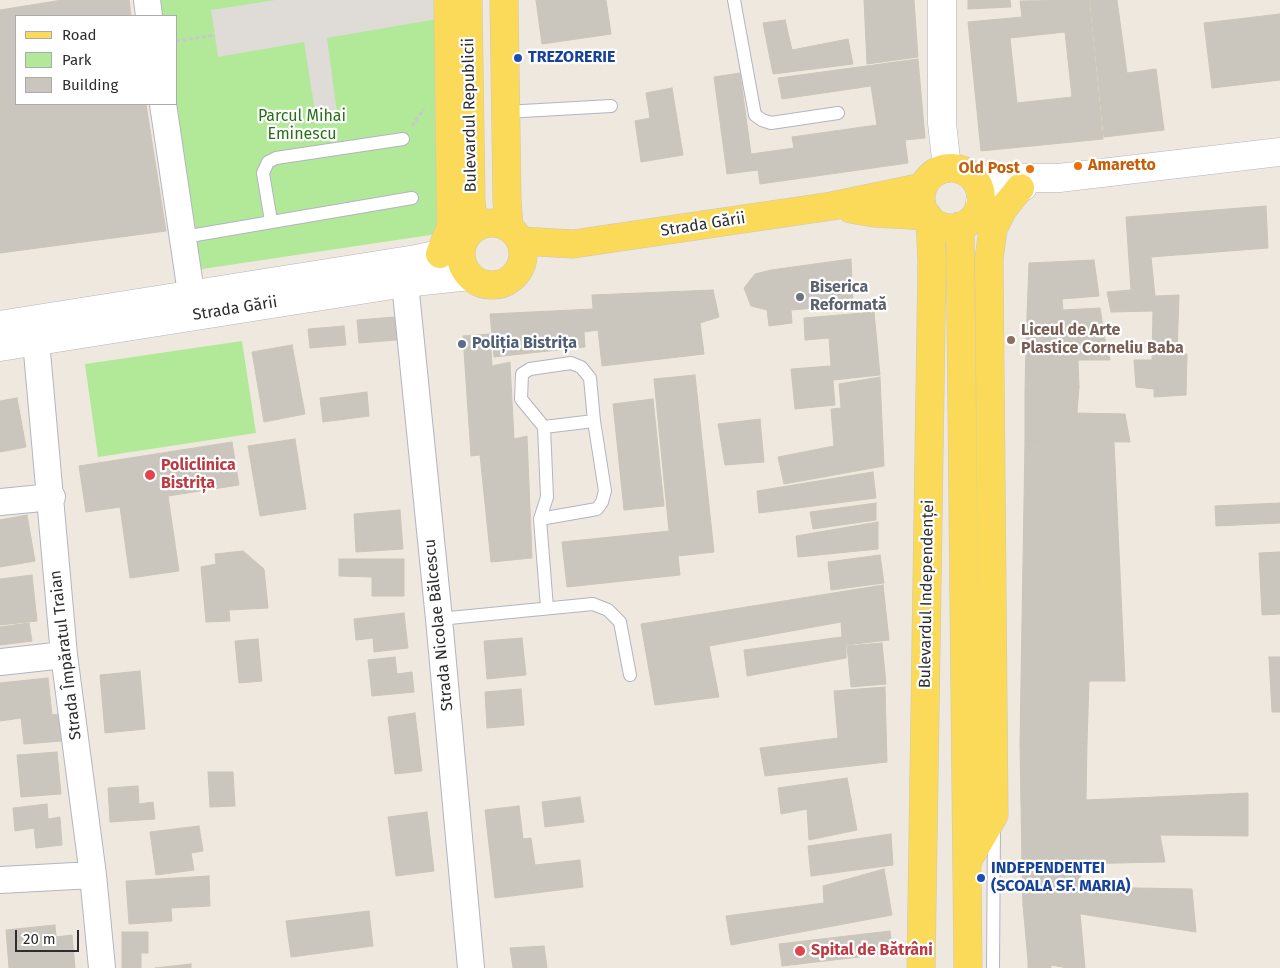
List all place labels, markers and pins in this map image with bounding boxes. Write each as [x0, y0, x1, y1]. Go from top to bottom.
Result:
place label: TREZORERIE [528, 48, 615, 68]
marker: TREZORERIE [512, 52, 524, 64]
place label: Amaretto [1088, 156, 1156, 176]
place label: Old Post [959, 159, 1020, 179]
marker: Amaretto [1072, 160, 1084, 172]
marker: Old Post [1024, 163, 1036, 175]
place label: Biserica Reformată [810, 278, 887, 316]
marker: Biserica Reformată [794, 291, 806, 303]
place label: Liceul de Arte Plastice Corneliu Baba [1021, 321, 1184, 359]
place label: Poliția Bistrița [472, 334, 577, 354]
marker: Liceul de Arte Plastice Corneliu Baba [1005, 334, 1017, 346]
marker: Poliția Bistrița [456, 338, 468, 350]
place label: Policlinica Bistrița [161, 456, 236, 494]
marker: Policlinica Bistrița [143, 468, 157, 482]
place label: INDEPENDENTEI (SCOALA SF. MARIA) [991, 859, 1131, 897]
marker: INDEPENDENTEI (SCOALA SF. MARIA) [975, 872, 987, 884]
place label: Spital de Bătrâni [811, 941, 933, 961]
marker: Spital de Bătrâni [793, 944, 807, 958]

